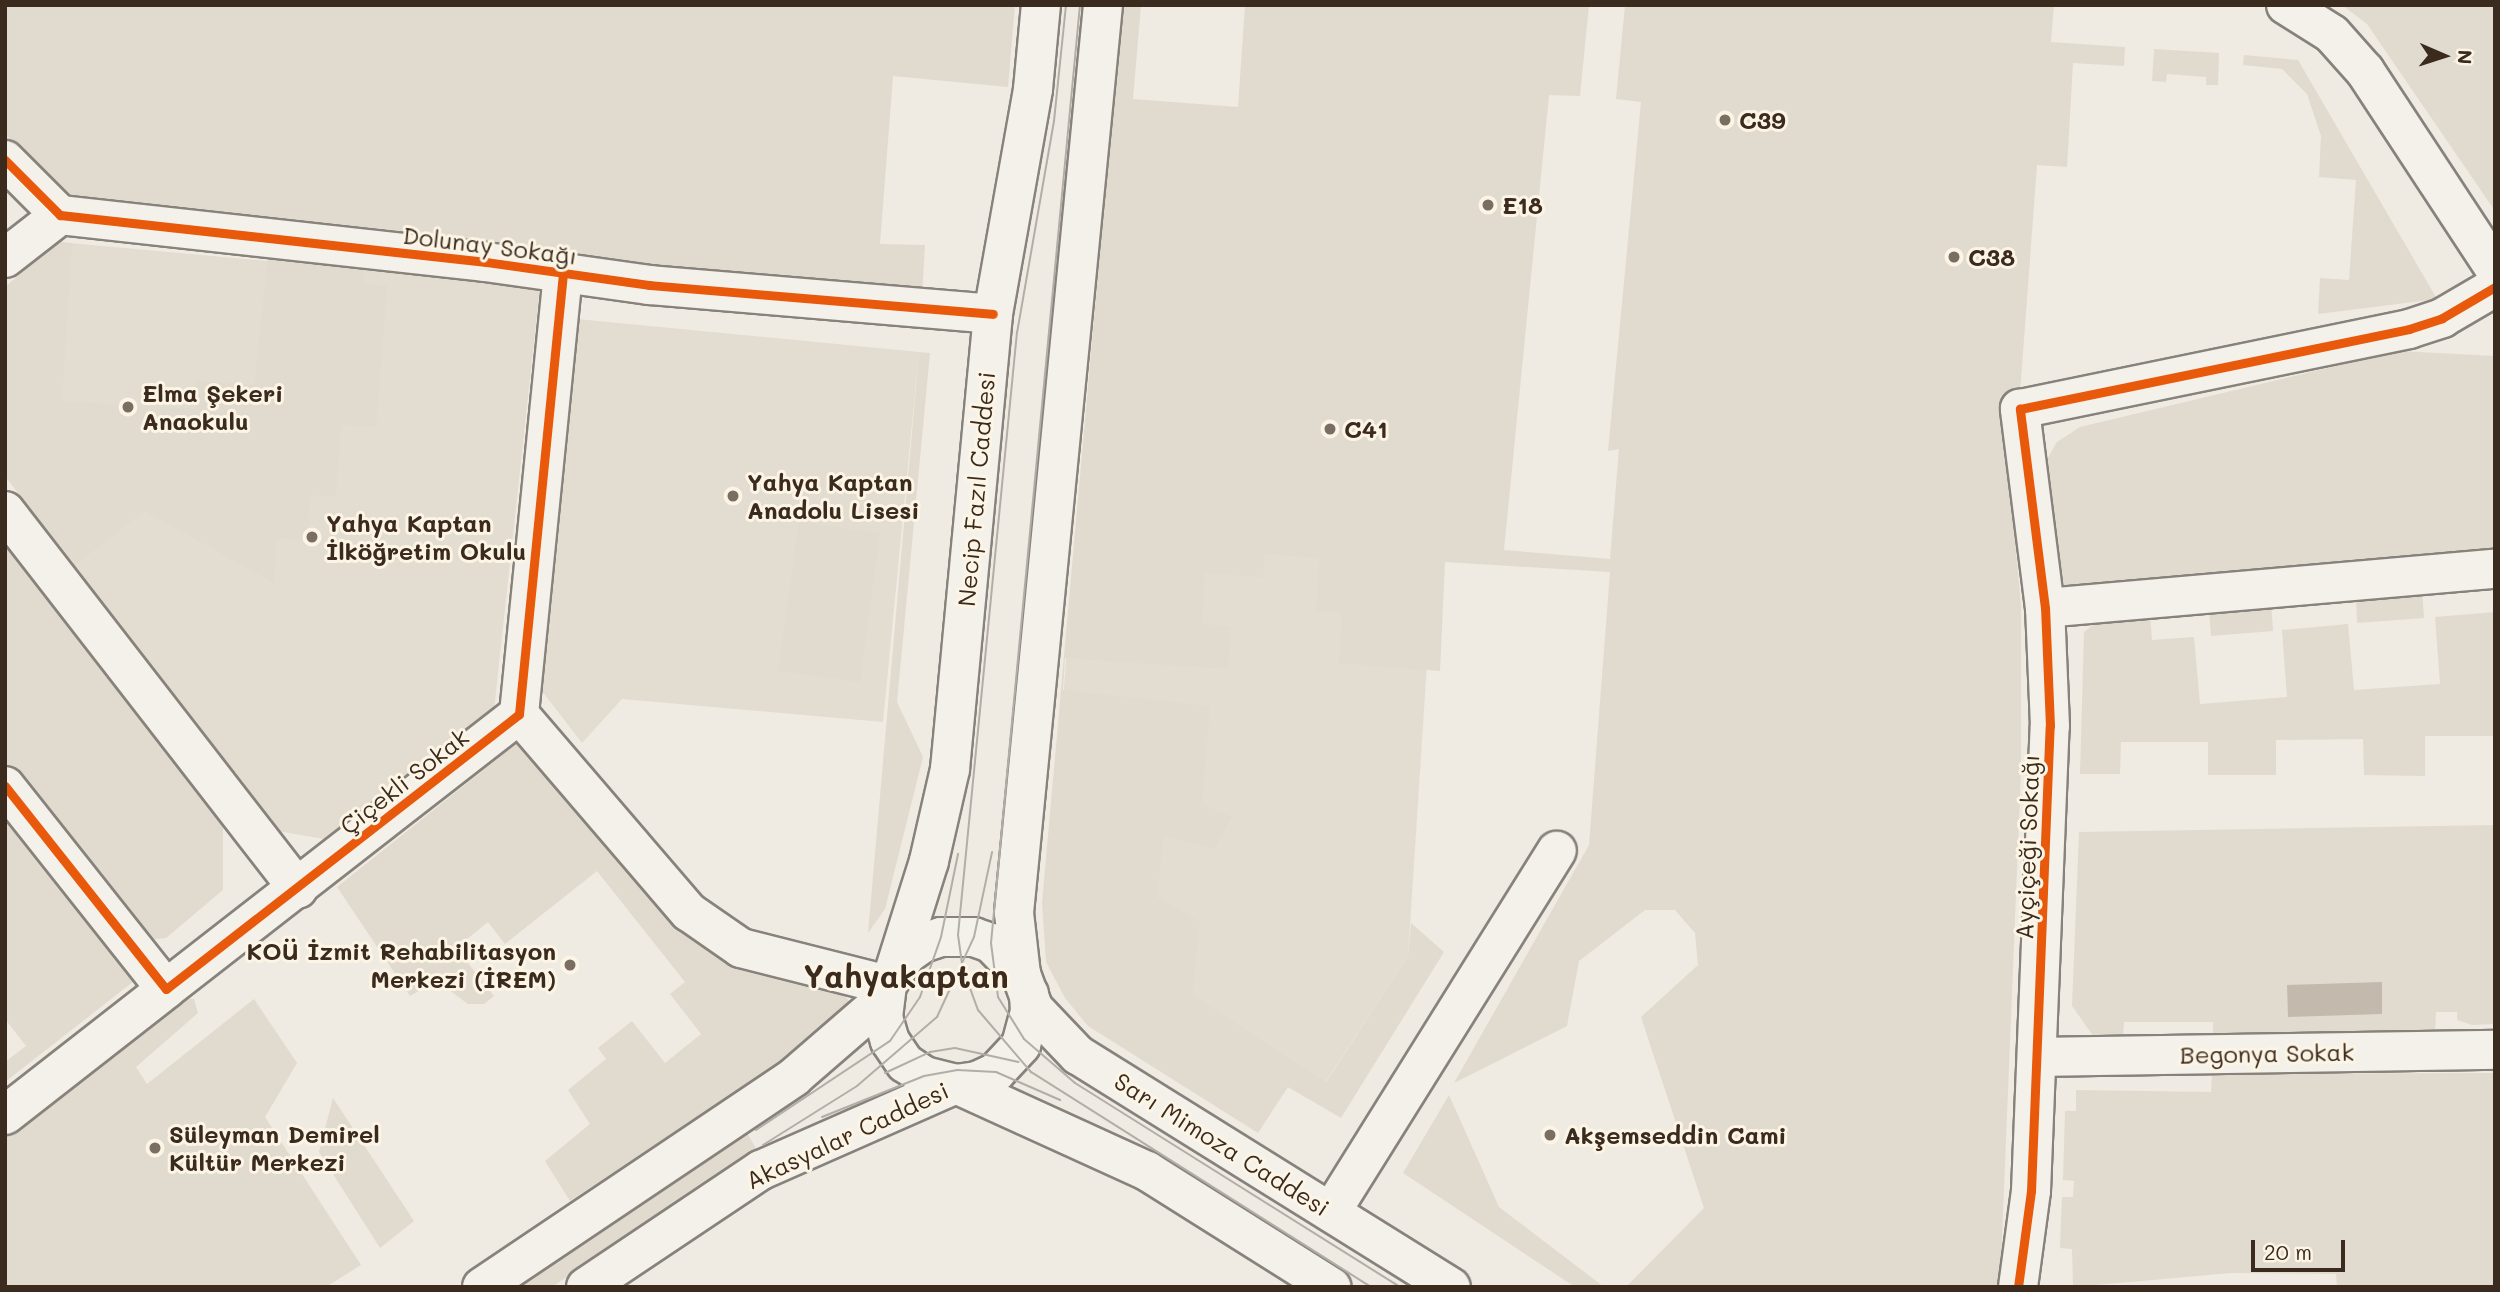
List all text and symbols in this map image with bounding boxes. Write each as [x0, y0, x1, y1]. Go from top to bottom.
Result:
north arrow [2409, 21, 2479, 91]
text: N [2453, 49, 2478, 65]
place label: C39 [1739, 106, 1786, 134]
marker: C39 [1717, 112, 1733, 128]
place label: E18 [1502, 191, 1543, 219]
marker: E18 [1480, 197, 1496, 213]
street label: Dolunay Sokağı [401, 220, 579, 270]
place label: C38 [1968, 243, 2015, 271]
marker: C38 [1946, 249, 1962, 265]
street label: Necip Fazıl Caddesi [951, 370, 1001, 608]
place label: Elma Şekeri Anaokulu [142, 379, 283, 435]
marker: Elma Şekeri Anaokulu [120, 399, 136, 415]
place label: C41 [1344, 415, 1388, 443]
marker: C41 [1322, 421, 1338, 437]
place label: Yahya Kaptan Anadolu Lisesi [747, 468, 920, 524]
marker: Yahya Kaptan Anadolu Lisesi [725, 488, 741, 504]
place label: Yahya Kaptan İlköğretim Okulu [326, 509, 526, 565]
marker: Yahya Kaptan İlköğretim Okulu [304, 529, 320, 545]
street label: Çiçekli Sokak [334, 722, 474, 840]
street label: Ayçiçeği Sokağı [2009, 754, 2045, 940]
place label: KOÜ İzmit Rehabilitasyon Merkezi (İREM) [247, 937, 556, 993]
district label: Yahyakaptan [803, 956, 1009, 994]
marker: KOÜ İzmit Rehabilitasyon Merkezi (İREM) [562, 957, 578, 973]
street label: Begonya Sokak [2179, 1037, 2355, 1069]
street label: Sarı Mimoza Caddesi [1109, 1066, 1335, 1222]
street label: Akasyalar Caddesi [741, 1075, 953, 1195]
place label: Süleyman Demirel Kültür Merkezi [169, 1120, 380, 1176]
place label: Akşemseddin Cami [1564, 1121, 1787, 1149]
marker: Akşemseddin Cami [1542, 1127, 1558, 1143]
marker: Süleyman Demirel Kültür Merkezi [147, 1140, 163, 1156]
scale bar [2255, 1226, 2350, 1270]
text: 20 m [2264, 1238, 2312, 1265]

